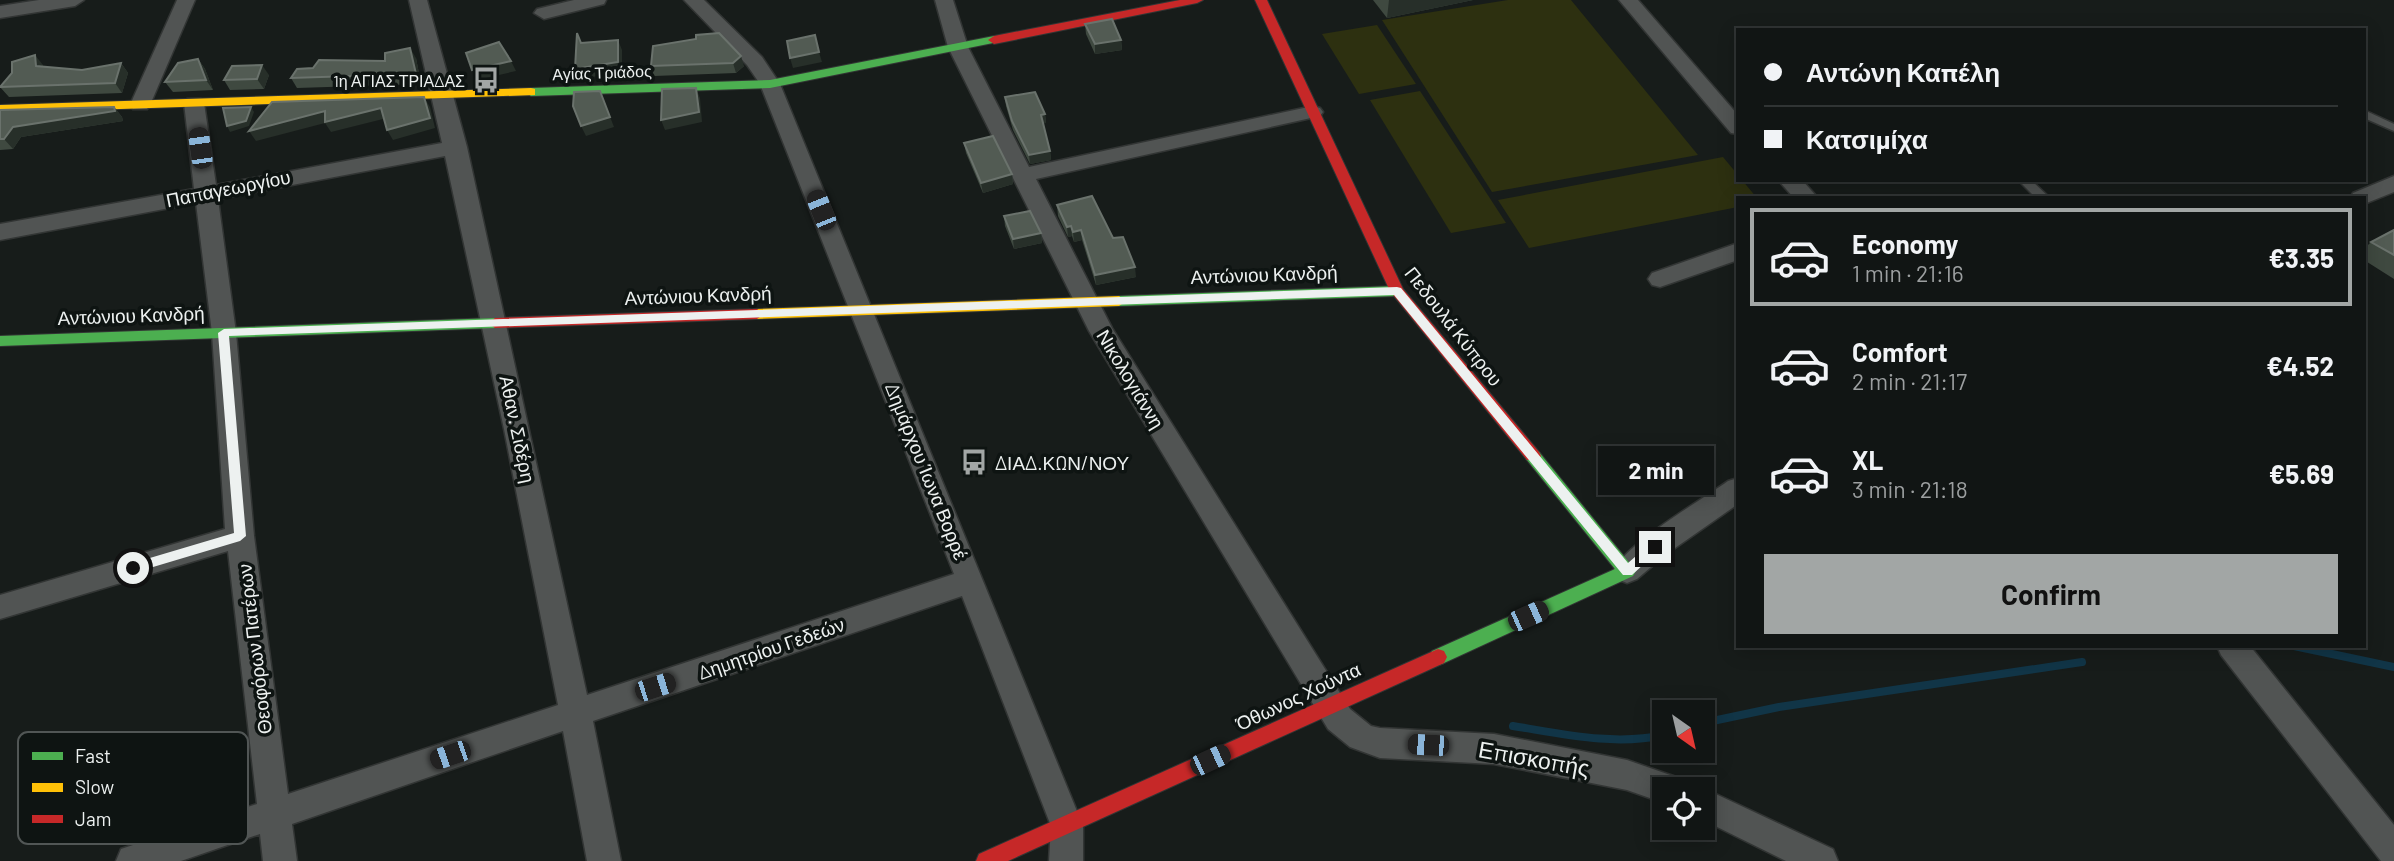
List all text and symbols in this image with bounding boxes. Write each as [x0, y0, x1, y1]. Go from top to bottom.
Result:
text: Αντώνη Καπέλη [1806, 56, 2000, 87]
street label: Αγίας Τριάδος [552, 61, 652, 83]
bus stop icon: 1η ΑΓΙΑΣ ΤΡΙΑΔΑΣ [471, 65, 501, 95]
place label: 1η ΑΓΙΑΣ ΤΡΙΑΔΑΣ [333, 71, 465, 90]
text: Κατσιμίχα [1806, 123, 1928, 154]
car [187, 126, 214, 170]
street label: Παπαγεωργίου [164, 165, 292, 211]
car [804, 187, 839, 233]
icon: car [1768, 226, 1831, 289]
text: Economy [1852, 228, 1958, 259]
text: €3.35 [2268, 242, 2334, 273]
text: 1 min · 21:16 [1852, 259, 1964, 287]
street label: Αντώνιου Κανδρή [1190, 260, 1338, 288]
street label: Πεδουλά Κύπρου [1400, 262, 1508, 390]
street label: Αντώνιου Κανδρή [624, 281, 772, 309]
street label: Αντώνιου Κανδρή [57, 301, 205, 329]
street label: Νικολογιάννη [1092, 325, 1170, 433]
icon: car [1768, 334, 1831, 397]
text: Comfort [1852, 336, 1948, 367]
text: €4.52 [2266, 350, 2334, 381]
text: 2 min · 21:17 [1852, 367, 1967, 395]
street label: Αθαν. Σιδέρη [495, 373, 541, 485]
street label: Δημάρχου Ίωνα Βορρέ [881, 379, 973, 563]
icon: car [1768, 442, 1831, 505]
text: XL [1852, 444, 1883, 475]
callout: 2 min [1597, 446, 1713, 494]
bus stop icon: ΔΙΑΔ.ΚΩΝ/ΝΟΥ [959, 447, 989, 477]
place label: ΔΙΑΔ.ΚΩΝ/ΝΟΥ [995, 451, 1130, 474]
text: 2 min [1628, 456, 1684, 484]
text: €5.69 [2269, 458, 2334, 489]
text: 3 min · 21:18 [1852, 475, 1968, 503]
route end [1639, 531, 1671, 563]
route start [117, 552, 149, 584]
button: Confirm [1764, 554, 2338, 634]
street label: Θεοφόρων Πατέρων [232, 562, 276, 736]
car [1505, 598, 1552, 634]
street label: Δημητρίου Γεδεών [695, 612, 847, 684]
street label: Όθωνος Χούντα [1231, 657, 1364, 735]
car [632, 671, 679, 703]
north arrow [1652, 700, 1715, 763]
map controls [1652, 700, 1715, 840]
legend [18, 732, 248, 844]
car [1407, 733, 1450, 757]
street label: Επισκοπής [1476, 734, 1592, 782]
car [427, 738, 474, 772]
car [1187, 742, 1234, 778]
text: Fast [75, 744, 111, 767]
text: Slow [75, 775, 114, 798]
button: locate [1652, 777, 1715, 840]
text: Jam [75, 807, 111, 830]

